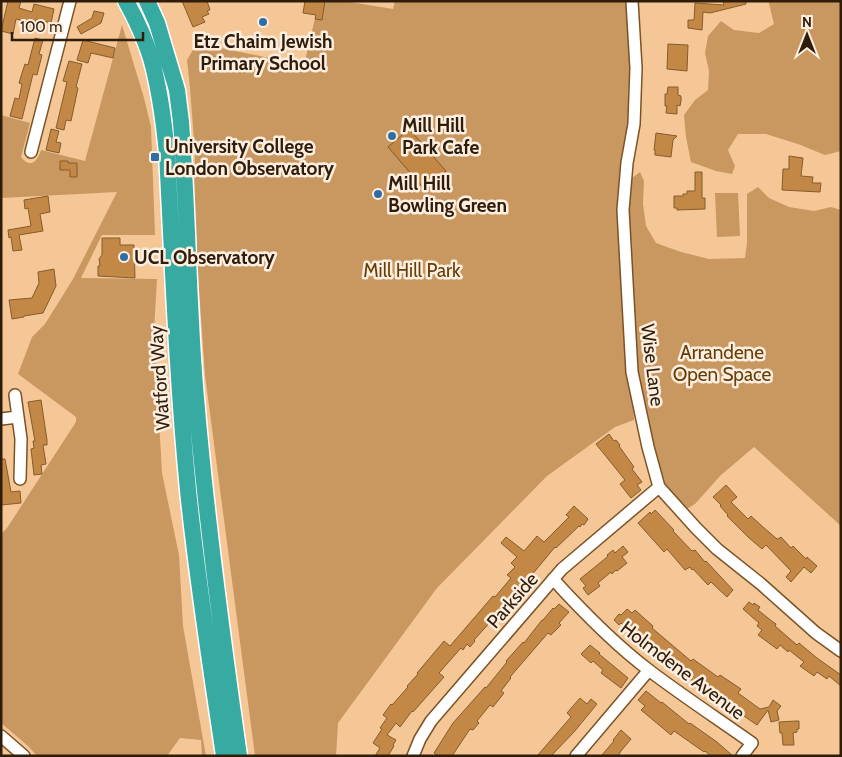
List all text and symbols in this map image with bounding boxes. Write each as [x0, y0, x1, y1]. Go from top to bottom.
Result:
scale bar [12, 10, 144, 42]
north arrow [782, 10, 832, 60]
text: N [802, 13, 812, 31]
marker: Etz Chaim Jewish Primary School [257, 16, 269, 28]
text: 100 m [20, 18, 62, 36]
place label: Etz Chaim Jewish Primary School [194, 30, 332, 75]
place label: Mill Hill Park Cafe [402, 114, 480, 159]
marker: Mill Hill Park Cafe [386, 130, 398, 142]
place label: University College London Observatory [165, 135, 335, 180]
marker: University College London Observatory [149, 151, 161, 163]
place label: Mill Hill Bowling Green [388, 172, 507, 217]
marker: Mill Hill Bowling Green [372, 188, 384, 200]
place label: UCL Observatory [134, 246, 276, 269]
marker: UCL Observatory [118, 251, 130, 263]
park label: Mill Hill Park [363, 259, 461, 282]
street label: Wise Lane [636, 323, 669, 408]
street label: Watford Way [144, 324, 175, 431]
park label: Arrandene Open Space [673, 341, 772, 386]
street label: Parkside [482, 568, 543, 633]
street label: Holmdene Avenue [616, 616, 750, 725]

